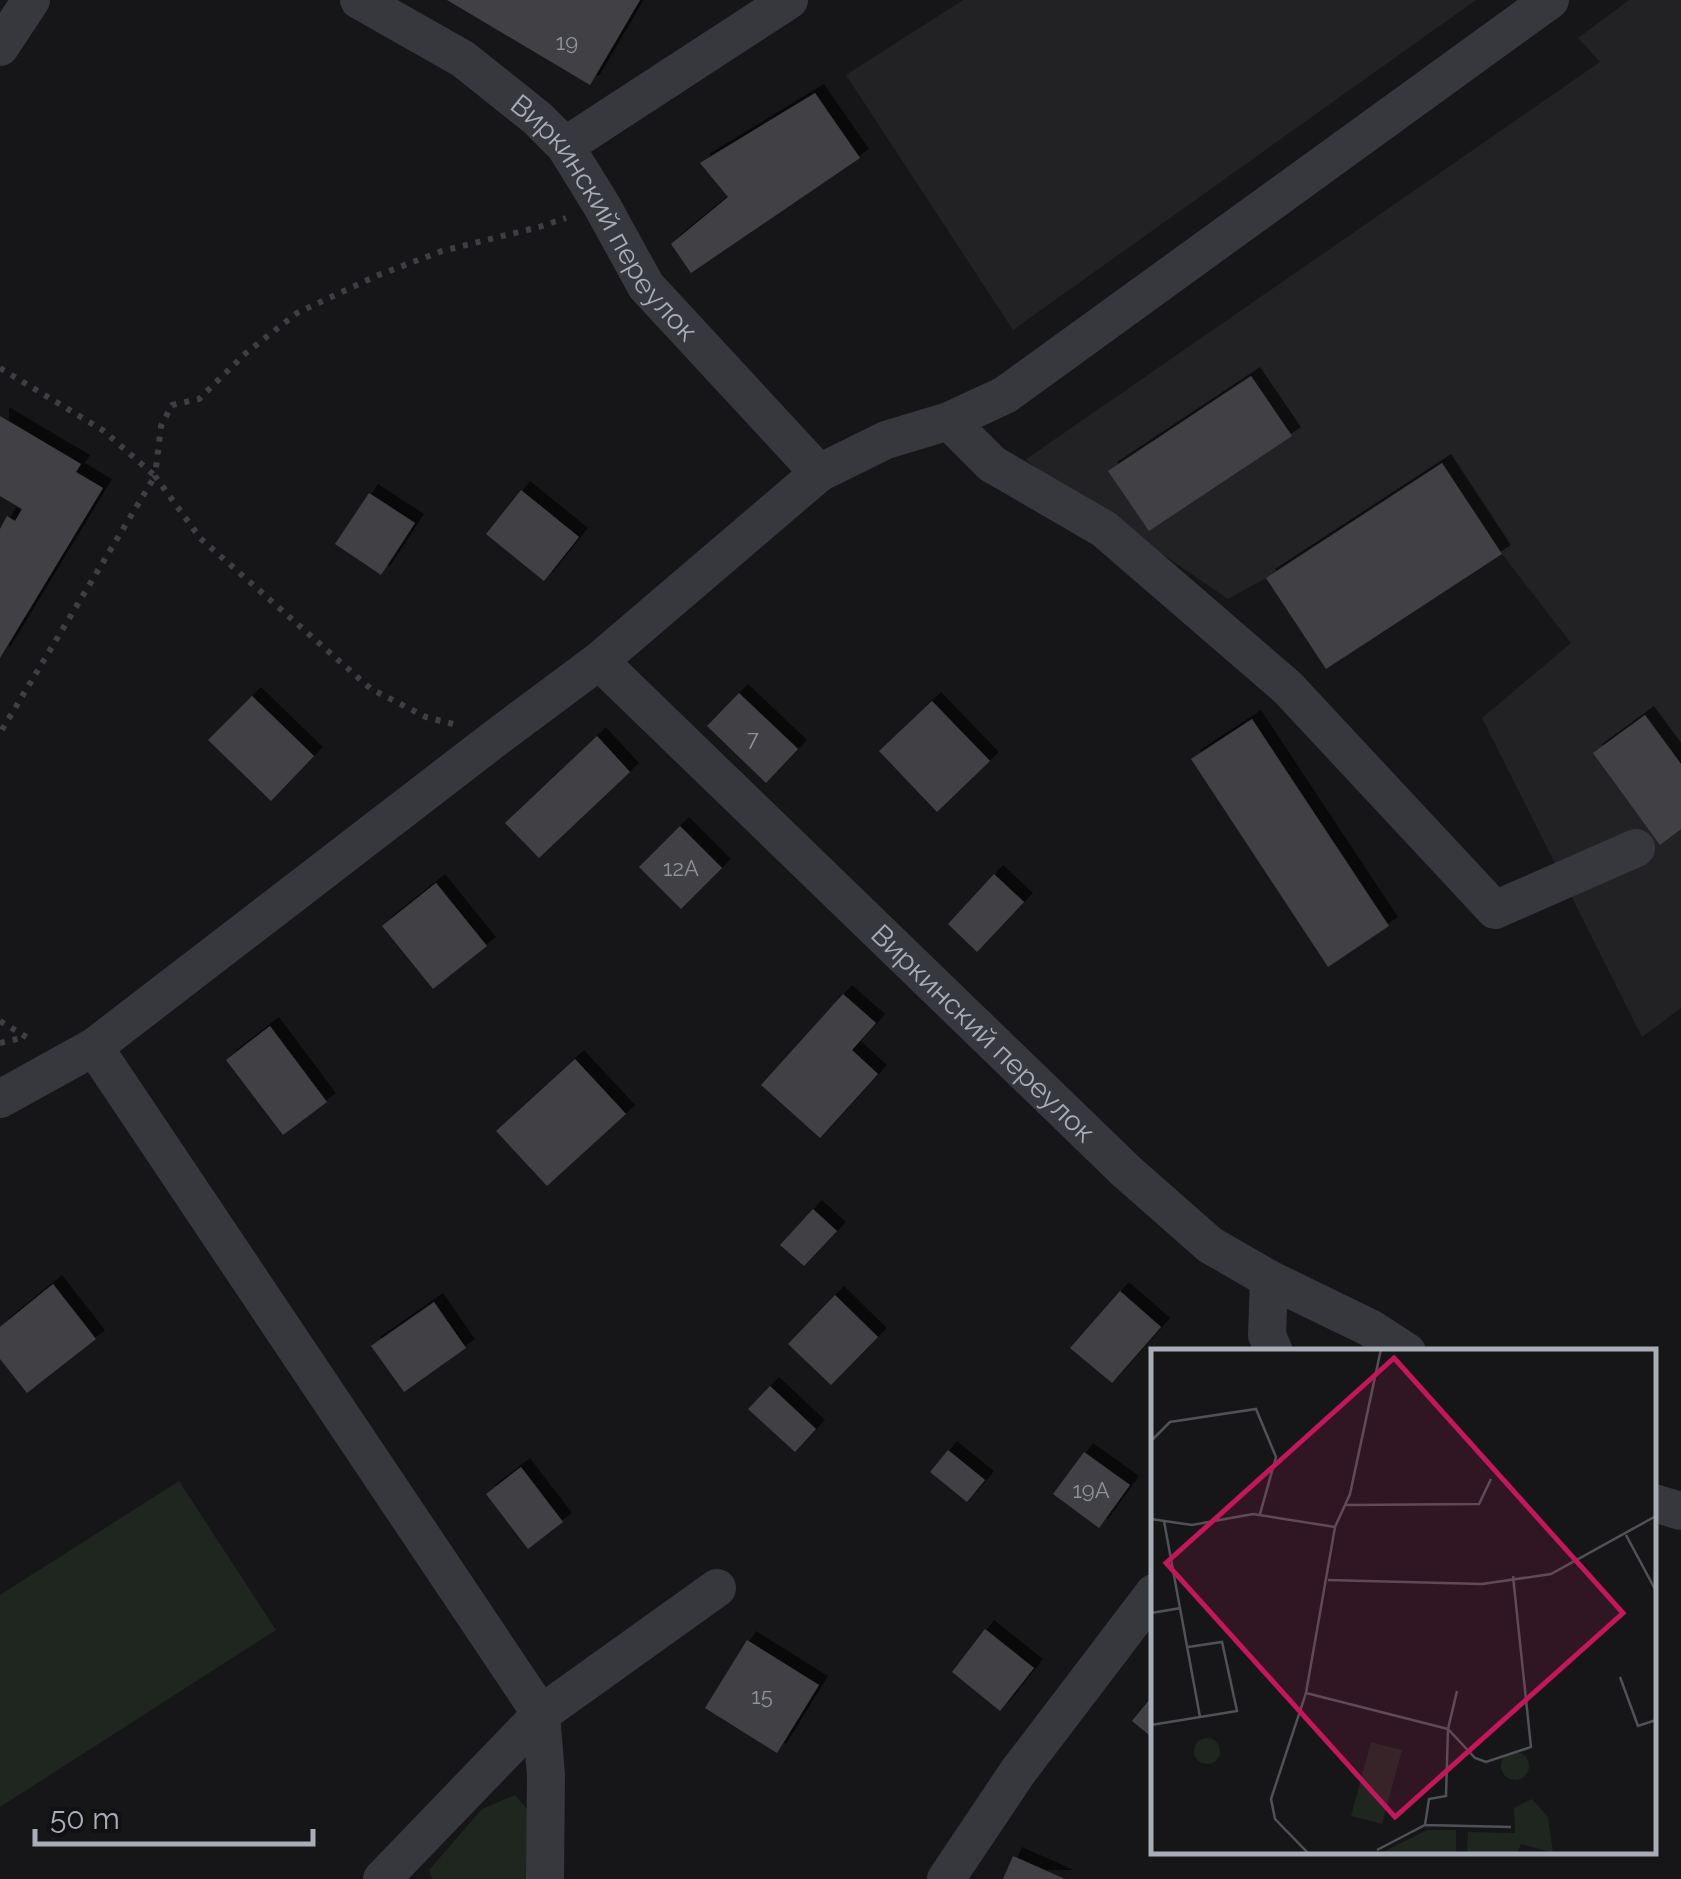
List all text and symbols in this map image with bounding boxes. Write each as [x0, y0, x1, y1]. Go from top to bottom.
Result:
house number: 19 [556, 29, 578, 55]
street label: Виркинский переулок [504, 88, 704, 348]
house number: 7 [747, 725, 759, 751]
house number: 12А [663, 855, 699, 881]
street label: Виркинский переулок [864, 918, 1102, 1149]
inset map [1151, 1349, 1656, 1854]
house number: 19А [1072, 1477, 1110, 1503]
house number: 15 [751, 1683, 773, 1709]
scale bar [35, 1784, 312, 1846]
text: 50 m [50, 1801, 120, 1836]

